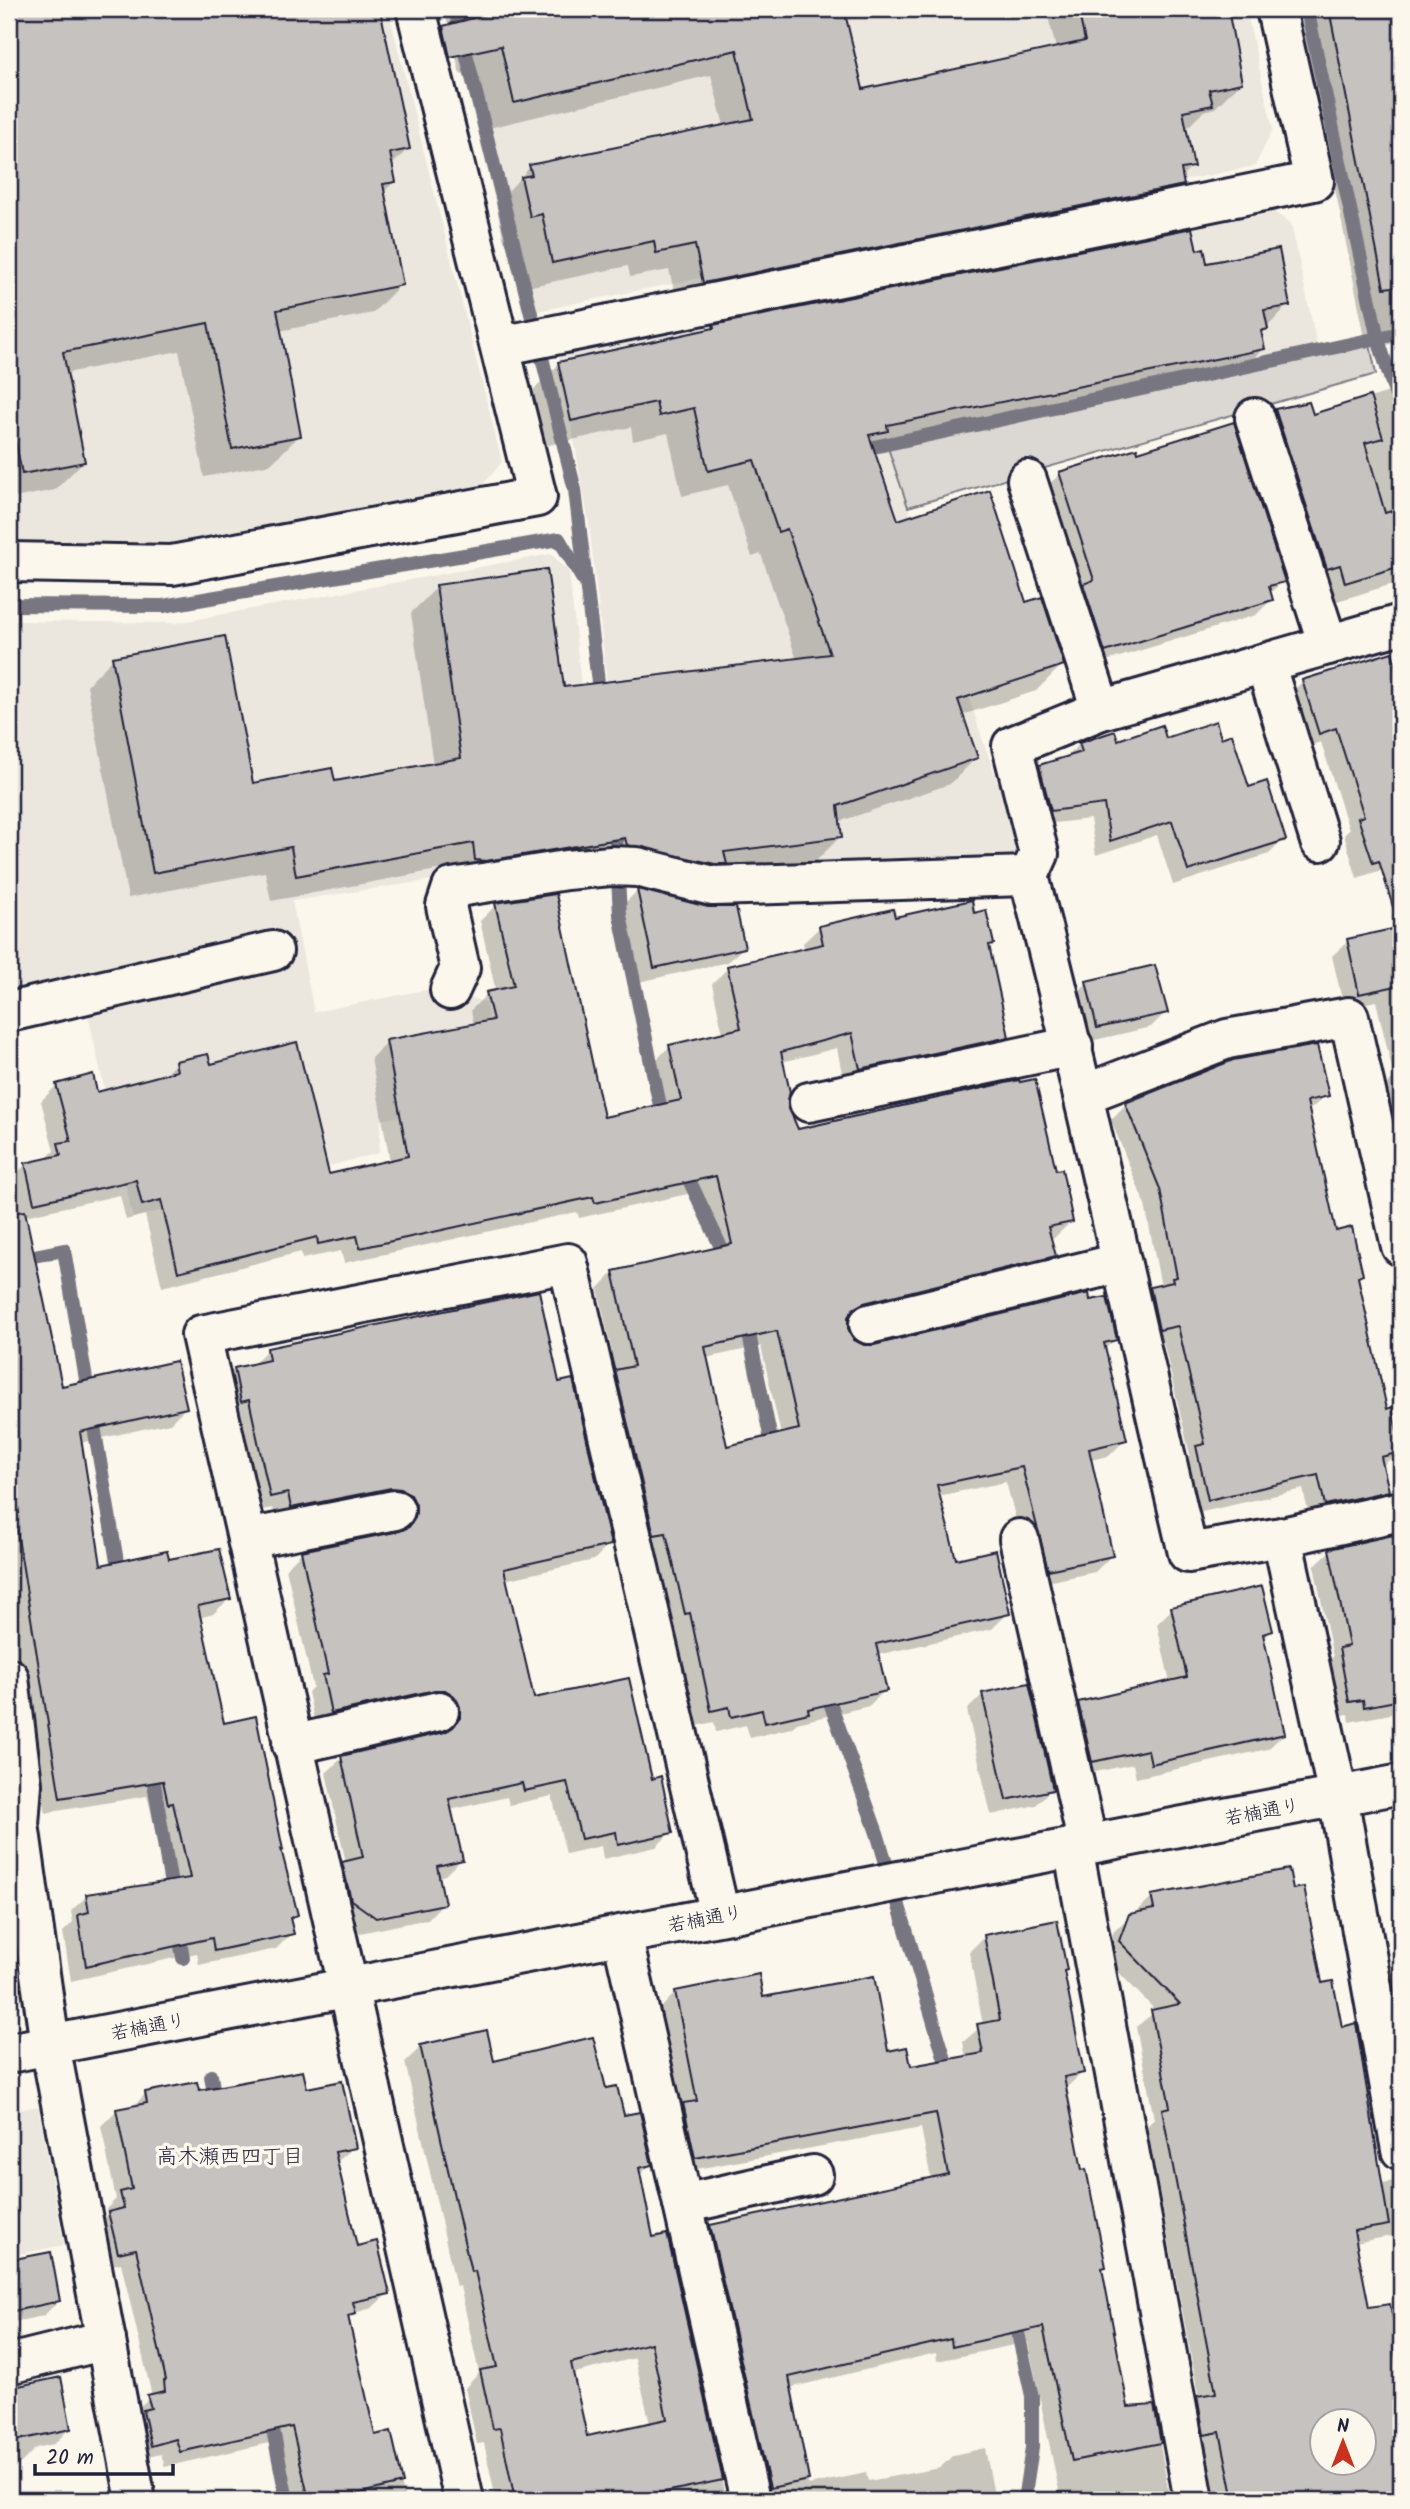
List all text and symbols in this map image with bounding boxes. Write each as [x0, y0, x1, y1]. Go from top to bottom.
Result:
street label: 若楠通り [1222, 1791, 1303, 1835]
street label: 若楠通り [665, 1898, 746, 1942]
street label: 若楠通り [108, 2006, 189, 2050]
district label: 高木瀬西四丁目 [157, 2141, 304, 2174]
north arrow [1308, 2408, 1378, 2478]
text: N [1337, 2412, 1349, 2442]
scale bar [35, 2432, 173, 2476]
text: 20 m [46, 2442, 94, 2475]

